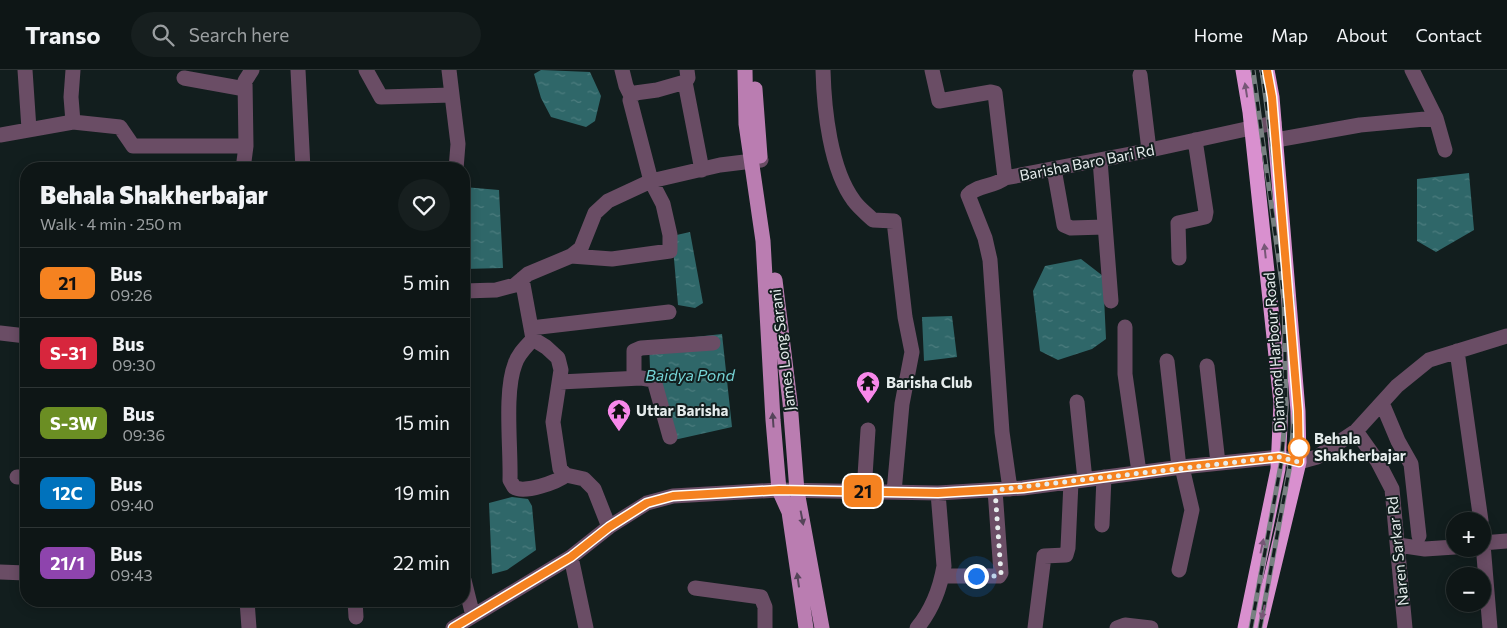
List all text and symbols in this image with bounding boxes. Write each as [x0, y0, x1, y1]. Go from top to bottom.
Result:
search box [131, 12, 481, 57]
text: Transo [25, 20, 101, 49]
icon: search [149, 21, 177, 49]
text: Search here [189, 23, 289, 46]
text: Home [1194, 24, 1243, 46]
text: Map [1271, 24, 1308, 46]
text: About [1336, 24, 1388, 46]
text: Contact [1416, 24, 1482, 46]
one-way arrow [1242, 82, 1250, 98]
street label: Barisha Baro Bari Rd [1018, 140, 1156, 184]
button: heart [398, 179, 450, 231]
text: Behala Shakherbajar [40, 180, 268, 209]
text: Walk · 4 min · 250 m [40, 214, 182, 233]
one-way arrow [1260, 243, 1268, 259]
text: Bus [110, 262, 142, 285]
text: 5 min [403, 271, 450, 294]
text: 21 [58, 272, 77, 294]
street label: Diamond Harbour Road [1259, 272, 1289, 433]
text: 09:26 [110, 285, 152, 304]
street label: James Long Sarani [766, 288, 798, 412]
text: Bus [112, 332, 144, 355]
text: 9 min [402, 341, 450, 364]
text: S-31 [50, 342, 87, 364]
text: 09:30 [112, 355, 156, 374]
water label: Baidya Pond [645, 365, 735, 384]
temple icon: Barisha Club [855, 370, 881, 404]
place label: Barisha Club [886, 373, 973, 391]
temple icon: Uttar Barisha [606, 398, 632, 432]
place label: Uttar Barisha [636, 401, 728, 419]
text: Bus [122, 402, 155, 425]
text: 15 min [395, 411, 450, 434]
text: S-3W [50, 412, 97, 434]
one-way arrow [768, 412, 776, 428]
text: 09:36 [122, 425, 165, 444]
place label: Behala Shakherbajar [1314, 429, 1406, 464]
marker: Behala Shakherbajar [1288, 437, 1310, 459]
text: Bus [110, 472, 142, 495]
line badge: 21 [840, 475, 886, 507]
text: 21 [854, 480, 872, 502]
text: 19 min [394, 481, 450, 504]
text: 12C [52, 482, 83, 504]
text: 09:40 [110, 495, 154, 514]
street label: Naren Sarkar Rd [1382, 495, 1412, 607]
one-way arrow [799, 511, 807, 527]
map controls [1446, 512, 1491, 612]
button: + [1446, 512, 1491, 557]
one-way arrow [1258, 539, 1266, 554]
text: Bus [110, 542, 142, 565]
text: 22 min [393, 551, 450, 574]
text: 21/1 [50, 552, 85, 574]
your location [964, 564, 989, 589]
text: 09:43 [110, 565, 153, 584]
button: − [1446, 567, 1491, 612]
one-way arrow [794, 571, 802, 587]
one-way arrow [1259, 604, 1267, 619]

